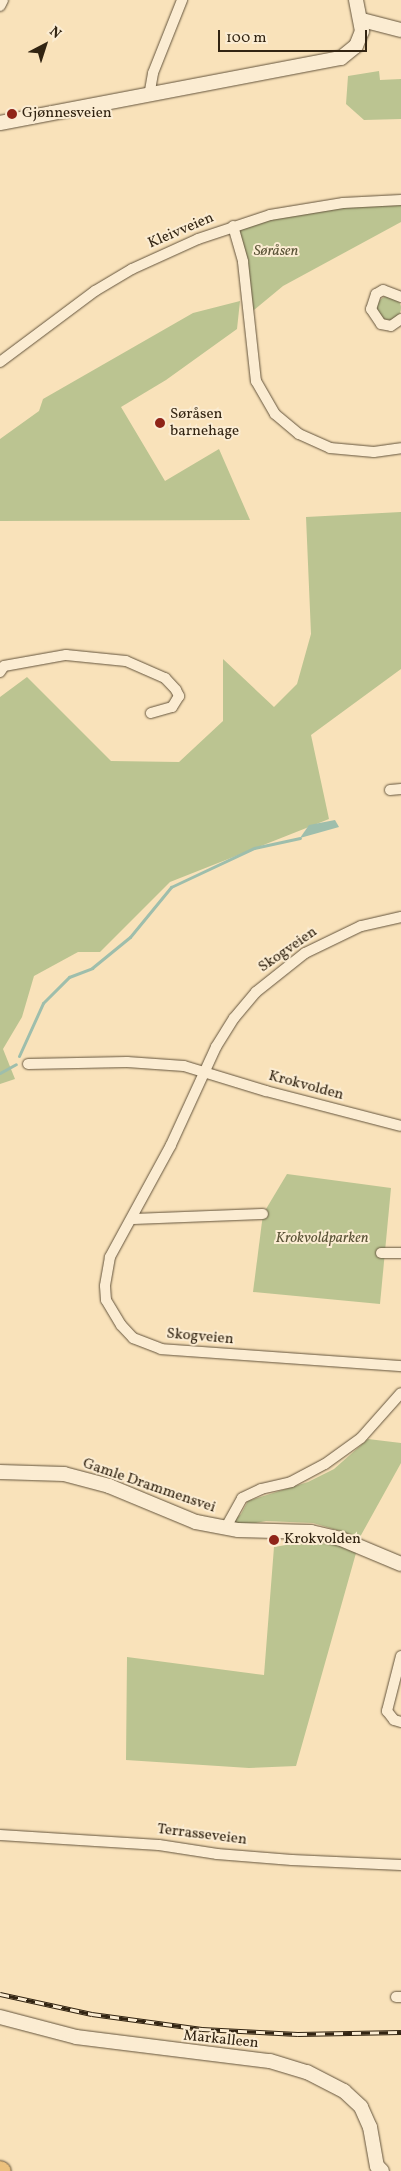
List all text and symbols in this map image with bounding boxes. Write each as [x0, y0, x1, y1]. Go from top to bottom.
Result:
north arrow [20, 20, 70, 70]
scale bar [221, 20, 370, 52]
text: N [45, 23, 65, 44]
text: 100 m [226, 28, 266, 49]
place label: Gjønnesveien [22, 105, 112, 123]
marker: Gjønnesveien [6, 108, 18, 120]
street label: Kleivveien [145, 209, 217, 253]
park label: Søråsen [254, 243, 298, 261]
place label: Søråsen barnehage [170, 405, 239, 440]
marker: Søråsen barnehage [154, 417, 166, 429]
street label: Skogveien [255, 923, 321, 977]
street label: Krokvolden [266, 1067, 346, 1105]
park label: Krokvoldparken [275, 1230, 369, 1248]
street label: Skogveien [166, 1325, 234, 1349]
street label: Gamle Drammensvei [80, 1455, 218, 1517]
place label: Krokvolden [284, 1531, 361, 1549]
marker: Krokvolden [268, 1534, 280, 1546]
street label: Terrasseveien [156, 1821, 248, 1849]
street label: Markalleen [183, 2027, 259, 2053]

